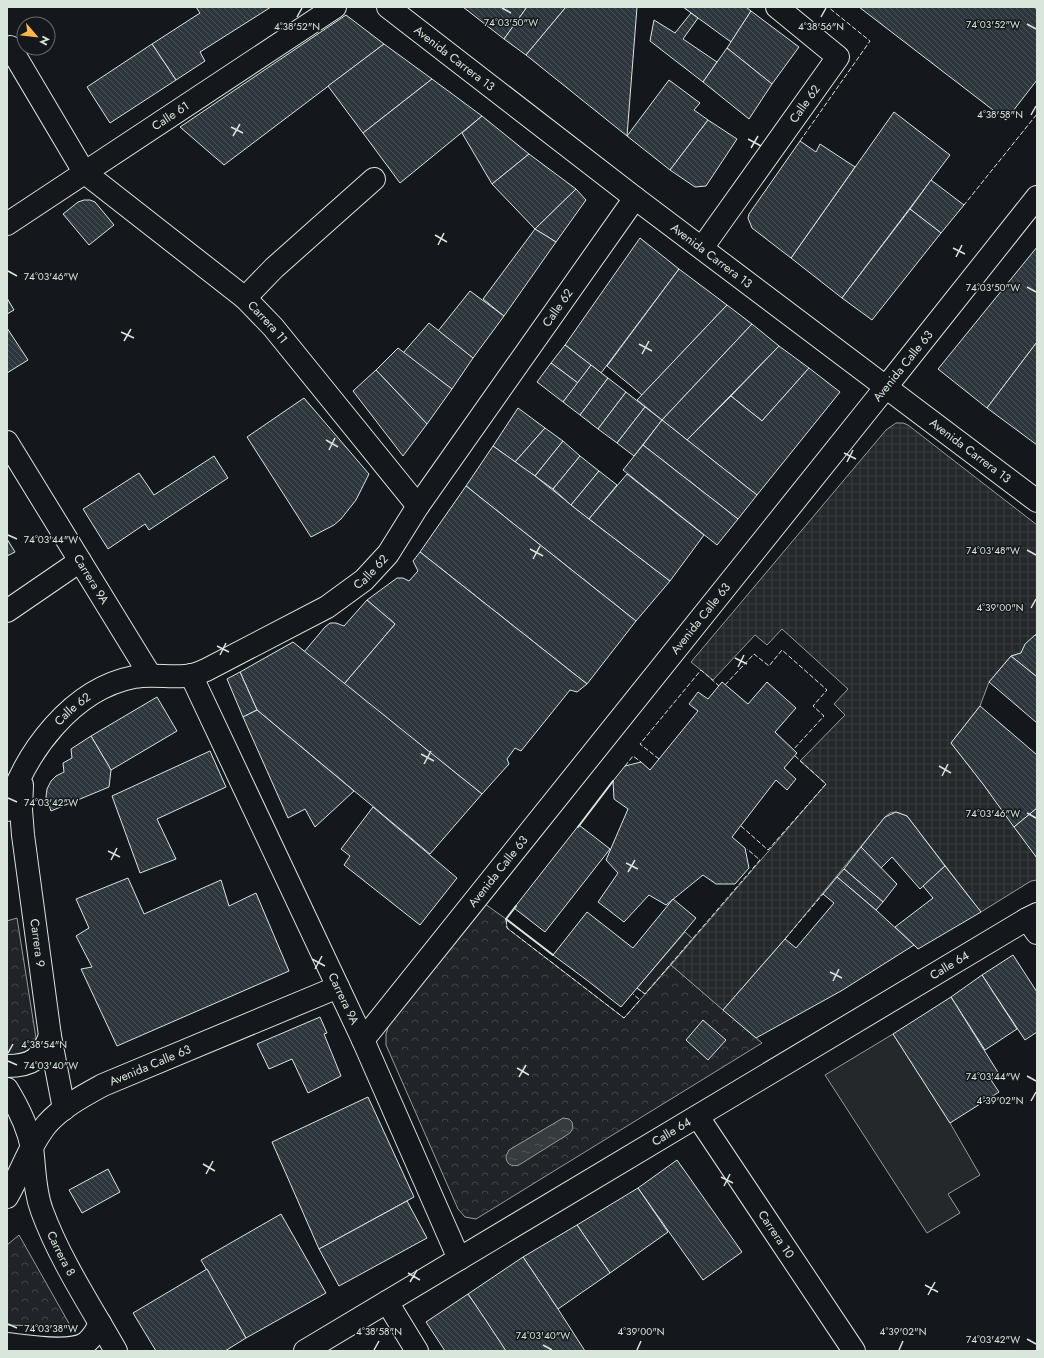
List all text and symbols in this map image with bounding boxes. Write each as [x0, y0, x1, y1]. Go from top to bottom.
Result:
text: 74°03'50"W [484, 15, 538, 30]
north arrow [16, 16, 56, 56]
text: 74°03'52"W [966, 17, 1020, 32]
text: 4°38'52"N [274, 19, 320, 34]
text: 4°38'56"N [798, 19, 844, 34]
street label: Avenida Carrera 13 [410, 21, 499, 96]
text: N [36, 33, 54, 48]
street label: Calle 62 [785, 81, 825, 127]
street label: Calle 61 [148, 97, 193, 135]
text: 4°38'58"N [977, 107, 1023, 122]
street label: Avenida Carrera 13 [667, 219, 756, 293]
text: 74°03'46"W [24, 269, 78, 284]
text: 74°03'50"W [966, 280, 1020, 295]
street label: Calle 62 [538, 285, 577, 331]
street label: Carrera 11 [243, 297, 292, 348]
street label: Avenida Calle 63 [869, 326, 938, 405]
street label: Avenida Carrera 13 [926, 414, 1015, 488]
text: 74°03'44"W [24, 532, 78, 547]
text: 74°03'48"W [966, 543, 1020, 558]
street label: Calle 62 [350, 550, 392, 594]
street label: Carrera 9A [69, 551, 114, 608]
street label: Avenida Calle 63 [666, 579, 735, 658]
text: 4°39'00"N [976, 600, 1024, 615]
street label: Calle 62 [50, 688, 94, 730]
text: 74°03'42"W [24, 795, 78, 810]
text: 74°03'46"W [966, 806, 1020, 821]
street label: Avenida Calle 63 [464, 831, 533, 911]
street label: Carrera 9 [25, 918, 50, 968]
street label: Calle 64 [926, 947, 973, 984]
street label: Carrera 9A [324, 970, 364, 1028]
text: 4°38'54"N [21, 1037, 67, 1052]
street label: Avenida Calle 63 [106, 1040, 194, 1090]
text: 74°03'40"W [24, 1058, 78, 1073]
text: 74°03'44"W [966, 1069, 1020, 1084]
text: 4°39'02"N [977, 1093, 1023, 1108]
street label: Calle 64 [648, 1113, 695, 1151]
street label: Carrera 10 [754, 1207, 799, 1262]
street label: Carrera 8 [42, 1228, 80, 1279]
text: 74°03'38"W [24, 1321, 78, 1336]
text: 4°38'58"N [356, 1324, 402, 1339]
text: 4°39'00"N [617, 1324, 665, 1339]
text: 4°39'02"N [880, 1324, 926, 1339]
text: 74°03'40"W [516, 1328, 570, 1343]
text: 74°03'42"W [966, 1332, 1020, 1347]

